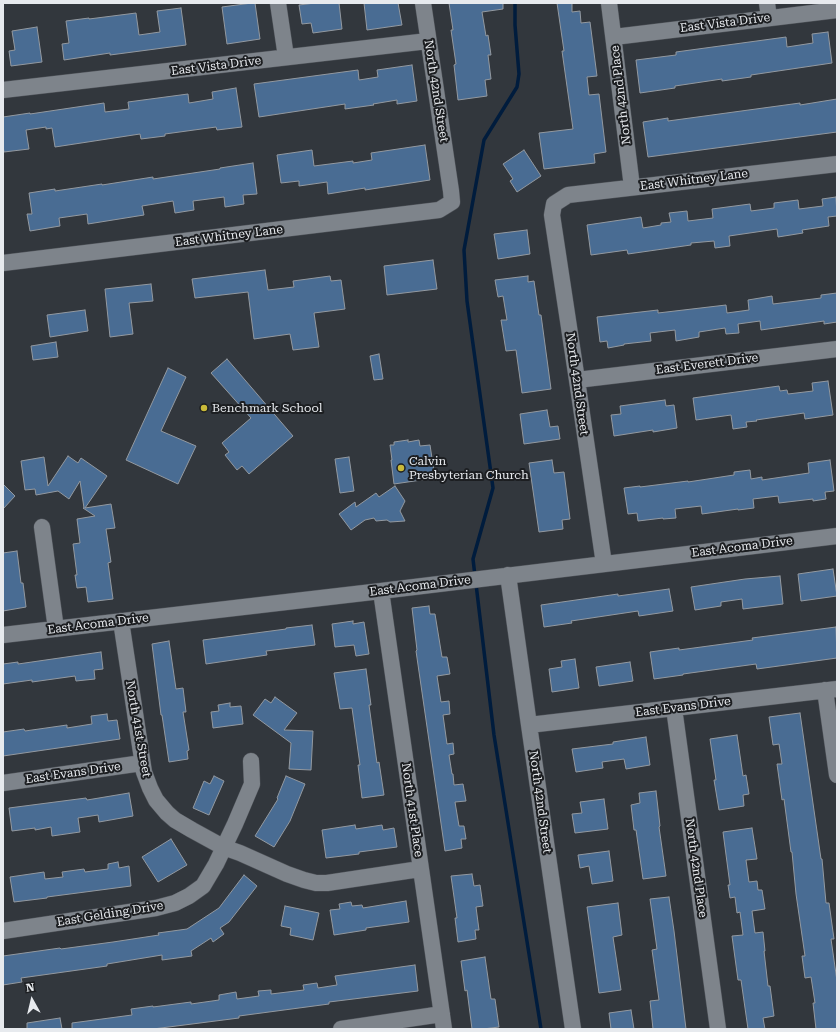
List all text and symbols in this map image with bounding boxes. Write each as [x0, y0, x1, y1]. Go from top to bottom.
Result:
street label: East Vista Drive [679, 10, 771, 36]
street label: North 42nd Street [421, 39, 451, 143]
street label: North 42nd Place [608, 44, 634, 146]
street label: East Vista Drive [170, 53, 262, 79]
street label: East Whitney Lane [639, 166, 749, 194]
street label: East Whitney Lane [174, 222, 284, 250]
street label: North 42nd Street [563, 332, 591, 436]
street label: East Everett Drive [655, 351, 759, 377]
place label: Benchmark School [212, 401, 322, 415]
marker: Benchmark School [199, 403, 209, 413]
place label: Calvin Presbyterian Church [409, 454, 529, 482]
marker: Calvin Presbyterian Church [396, 463, 406, 473]
street label: East Acoma Drive [691, 534, 793, 560]
street label: East Acoma Drive [369, 573, 471, 599]
street label: East Acoma Drive [47, 611, 149, 637]
street label: North 41st Street [122, 679, 154, 779]
street label: East Evans Drive [634, 694, 732, 720]
street label: North 42nd Street [526, 750, 554, 854]
street label: East Evans Drive [24, 759, 122, 787]
street label: North 41st Place [398, 762, 426, 858]
street label: North 42nd Place [682, 817, 710, 919]
street label: East Gelding Drive [56, 898, 164, 930]
north arrow [12, 980, 52, 1020]
text: N [25, 981, 35, 995]

